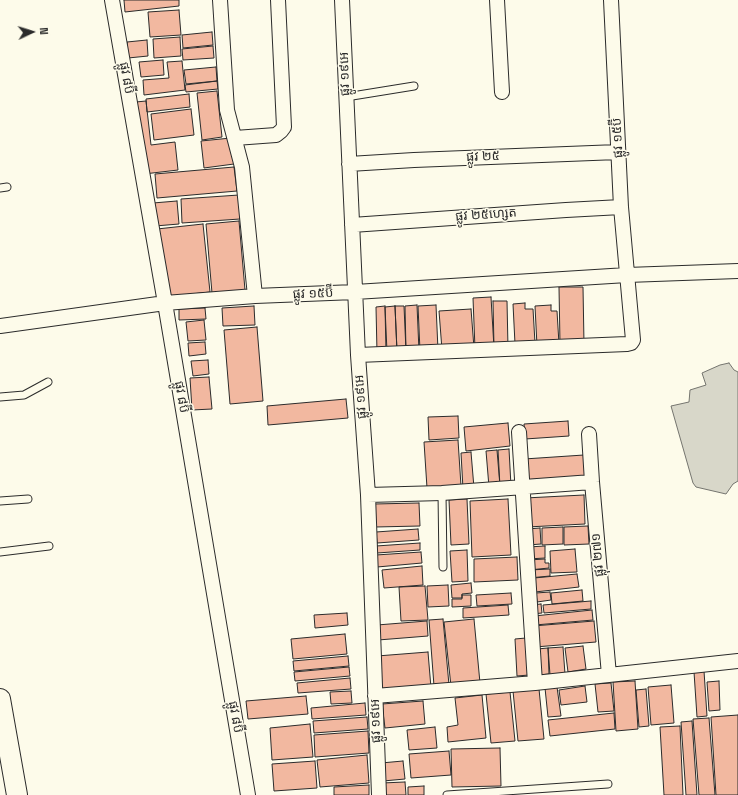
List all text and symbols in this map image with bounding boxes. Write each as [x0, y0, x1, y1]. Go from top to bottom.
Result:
north arrow [12, 12, 52, 52]
text: N [37, 27, 51, 35]
street label: ផ្លូវ ១៩អេ [336, 52, 354, 96]
street label: ផ្លូវ ៨ប៊ី [116, 61, 136, 95]
street label: ផ្លូវ ១៥ប៊ី [609, 117, 627, 159]
street label: ផ្លូវ ២៥ [466, 149, 500, 165]
street label: ផ្លូវ ២៥ហ្សេត [455, 205, 517, 225]
street label: ផ្លូវ ១៥ប៊ី [292, 285, 334, 303]
street label: ផ្លូវ ១៩អេ [352, 374, 370, 420]
street label: ផ្លូវ ៨ប៊ី [171, 380, 191, 414]
street label: ផ្លុវ ២៧១ [588, 532, 608, 578]
street label: ផ្លូវ ១៩អេ [367, 699, 385, 743]
street label: ផ្លូវ ៨ប៊ី [225, 700, 245, 734]

